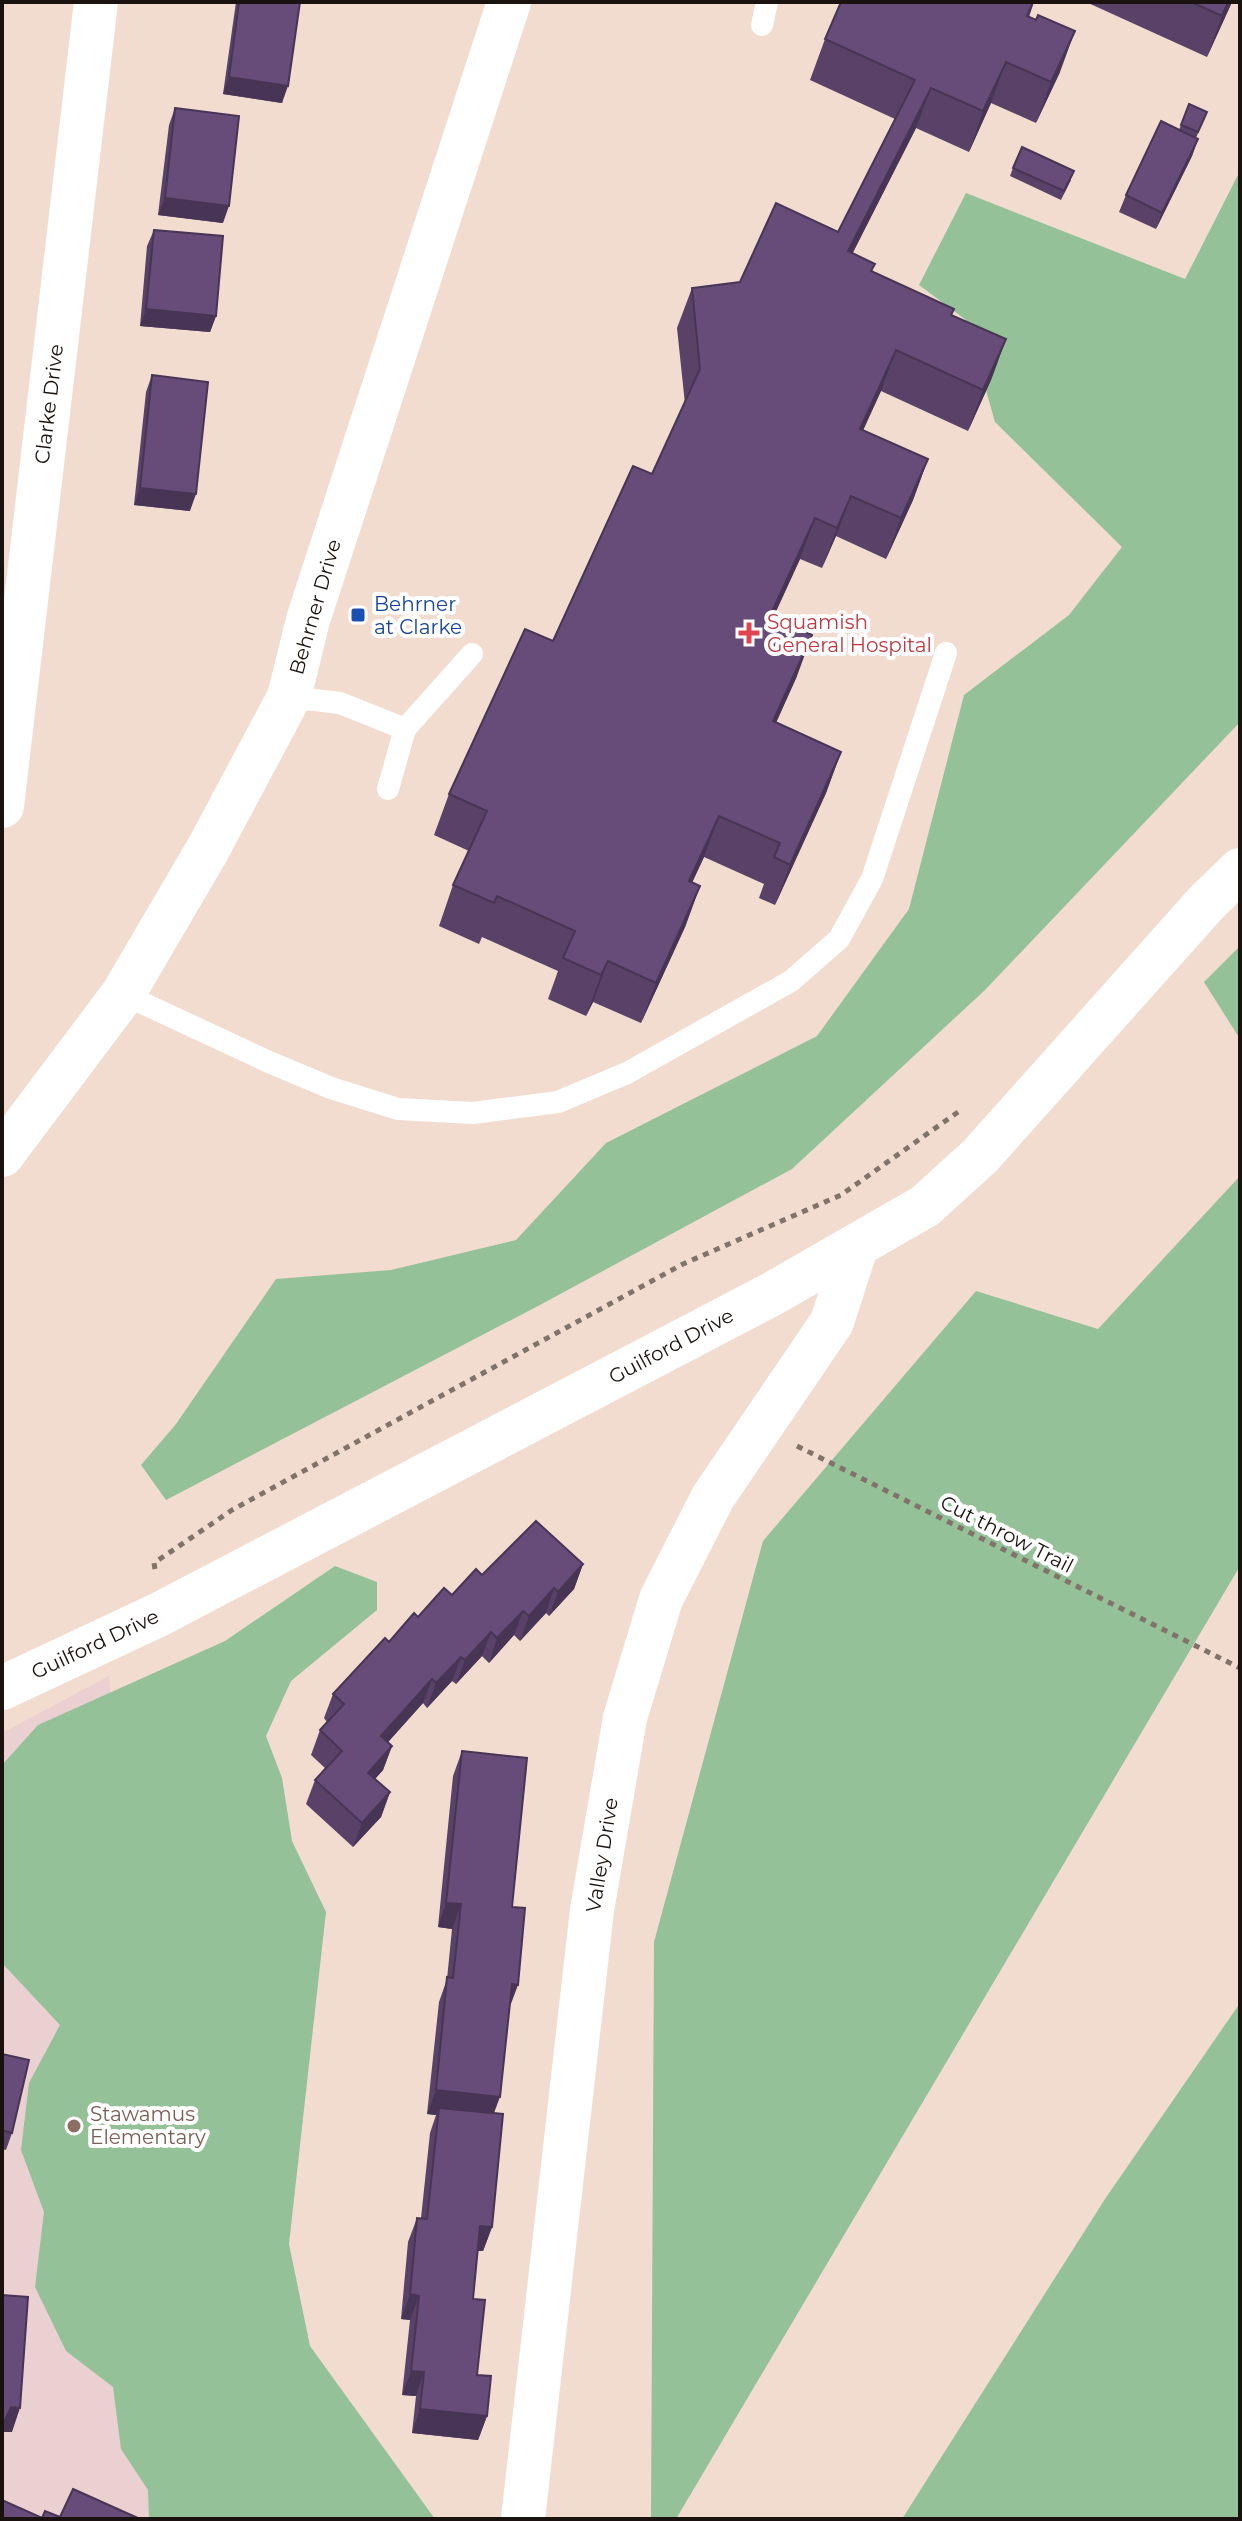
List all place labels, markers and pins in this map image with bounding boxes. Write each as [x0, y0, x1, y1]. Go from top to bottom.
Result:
place label: Behrner at Clarke [374, 592, 462, 639]
marker: Behrner at Clarke [349, 606, 367, 624]
place label: Squamish General Hospital [767, 610, 932, 657]
marker: Squamish General Hospital [738, 622, 760, 644]
place label: Stawamus Elementary [90, 2102, 206, 2149]
marker: Stawamus Elementary [65, 2117, 83, 2135]

